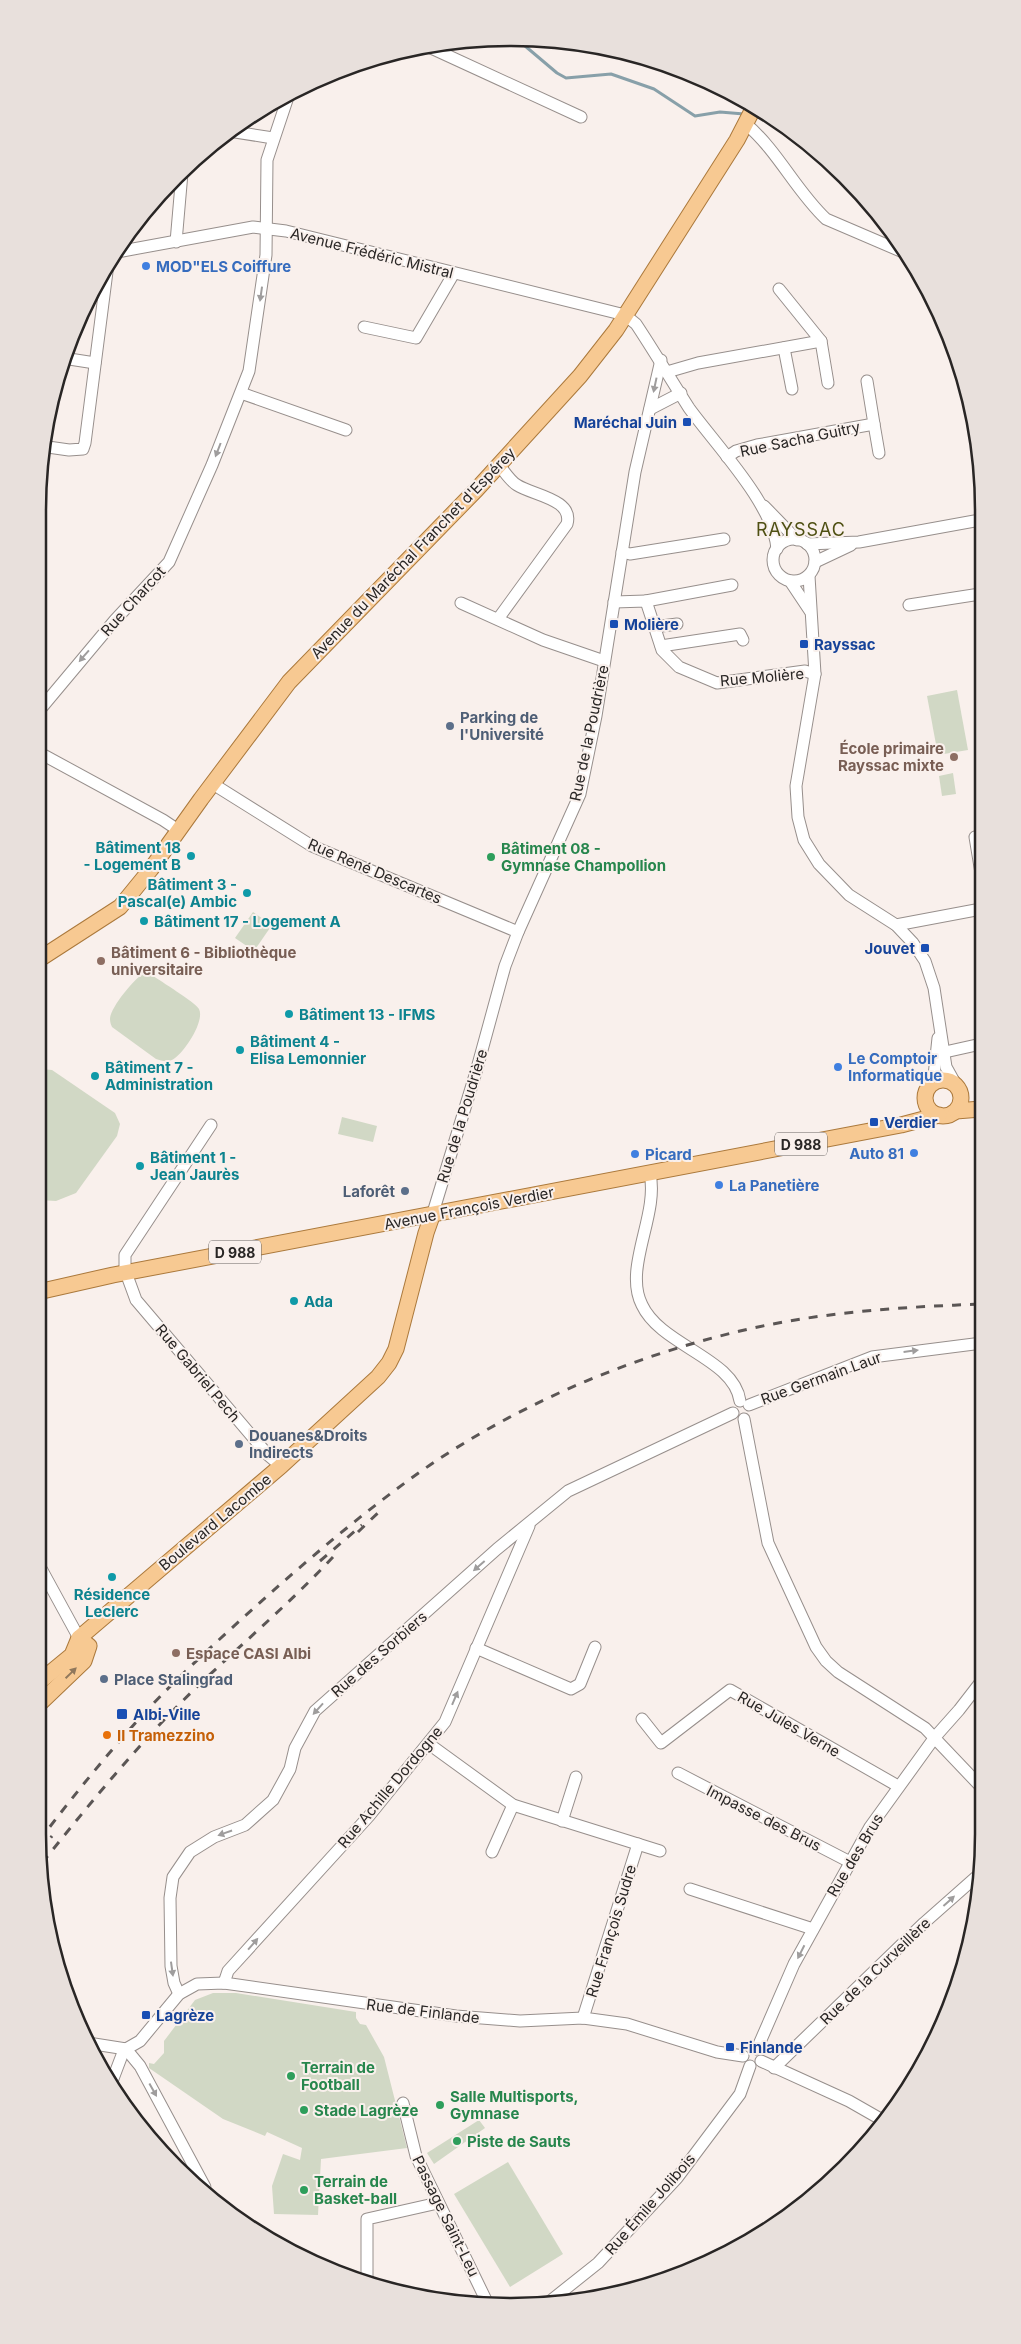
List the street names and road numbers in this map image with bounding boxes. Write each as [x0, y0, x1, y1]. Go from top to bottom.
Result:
street label: Avenue Frédéric Mistral [288, 224, 456, 282]
street label: Rue Sacha Guitry [738, 417, 862, 461]
street label: Avenue du Maréchal Franchet d'Espérey [307, 443, 520, 663]
street label: Rue Charcot [97, 562, 169, 640]
street label: Rue de la Poudrière [565, 663, 613, 803]
street label: Rue Molière [719, 664, 805, 690]
street label: Rue René Descartes [305, 834, 445, 908]
street label: Rue de la Poudrière [433, 1047, 491, 1185]
road number: D 988 [775, 1132, 827, 1156]
street label: Avenue François Verdier [383, 1182, 556, 1234]
road number: D 988 [209, 1240, 261, 1264]
street label: Rue Gabriel Pech [151, 1320, 245, 1426]
street label: Rue Germain Laur [758, 1347, 884, 1409]
street label: Boulevard Lacombe [155, 1469, 275, 1575]
street label: Rue des Sorbiers [327, 1607, 431, 1701]
street label: Rue Jules Verne [734, 1687, 844, 1761]
street label: Rue Achille Dordogne [333, 1722, 447, 1852]
street label: Impasse des Brus [704, 1781, 825, 1855]
street label: Rue des Brus [823, 1810, 887, 1900]
street label: Rue François Sudre [582, 1862, 640, 2000]
street label: Rue de la Curveillère [816, 1913, 934, 2029]
street label: Rue de Finlande [365, 1995, 481, 2027]
street label: Rue Émile Jolibois [601, 2149, 699, 2259]
street label: Passage Saint-Leu [408, 2152, 484, 2280]

